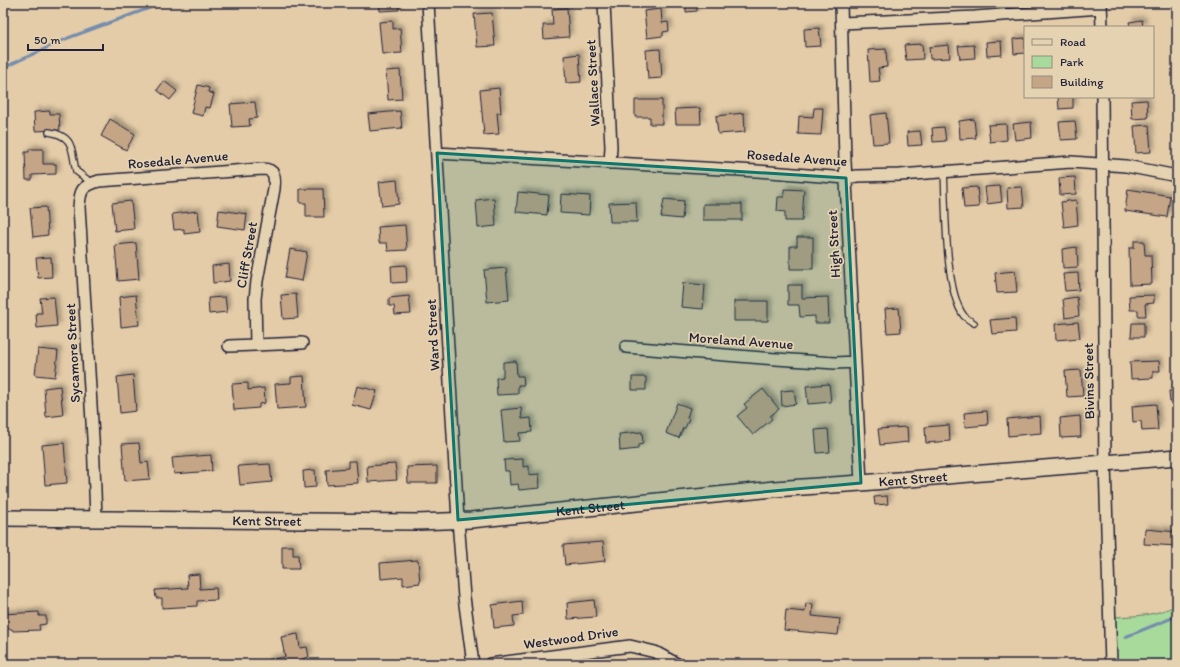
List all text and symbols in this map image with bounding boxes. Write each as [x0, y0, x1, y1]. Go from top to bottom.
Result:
scale bar [28, 26, 103, 52]
legend [1024, 26, 1154, 98]
text: 50 m [34, 33, 60, 47]
text: Road [1060, 35, 1086, 49]
street label: Wallace Street [582, 39, 604, 127]
text: Park [1060, 55, 1084, 69]
text: Building [1060, 75, 1104, 89]
street label: Rosedale Avenue [746, 146, 848, 170]
street label: Rosedale Avenue [127, 147, 229, 173]
street label: High Street [824, 210, 844, 278]
street label: Cliff Street [233, 220, 261, 290]
street label: Ward Street [423, 298, 443, 372]
street label: Sycamore Street [62, 303, 84, 403]
street label: Moreland Avenue [688, 329, 794, 353]
street label: Bivins Street [1080, 343, 1098, 419]
street label: Kent Street [878, 467, 948, 490]
street label: Kent Street [555, 496, 626, 520]
street label: Kent Street [232, 512, 302, 529]
street label: Westwood Drive [523, 623, 620, 653]

